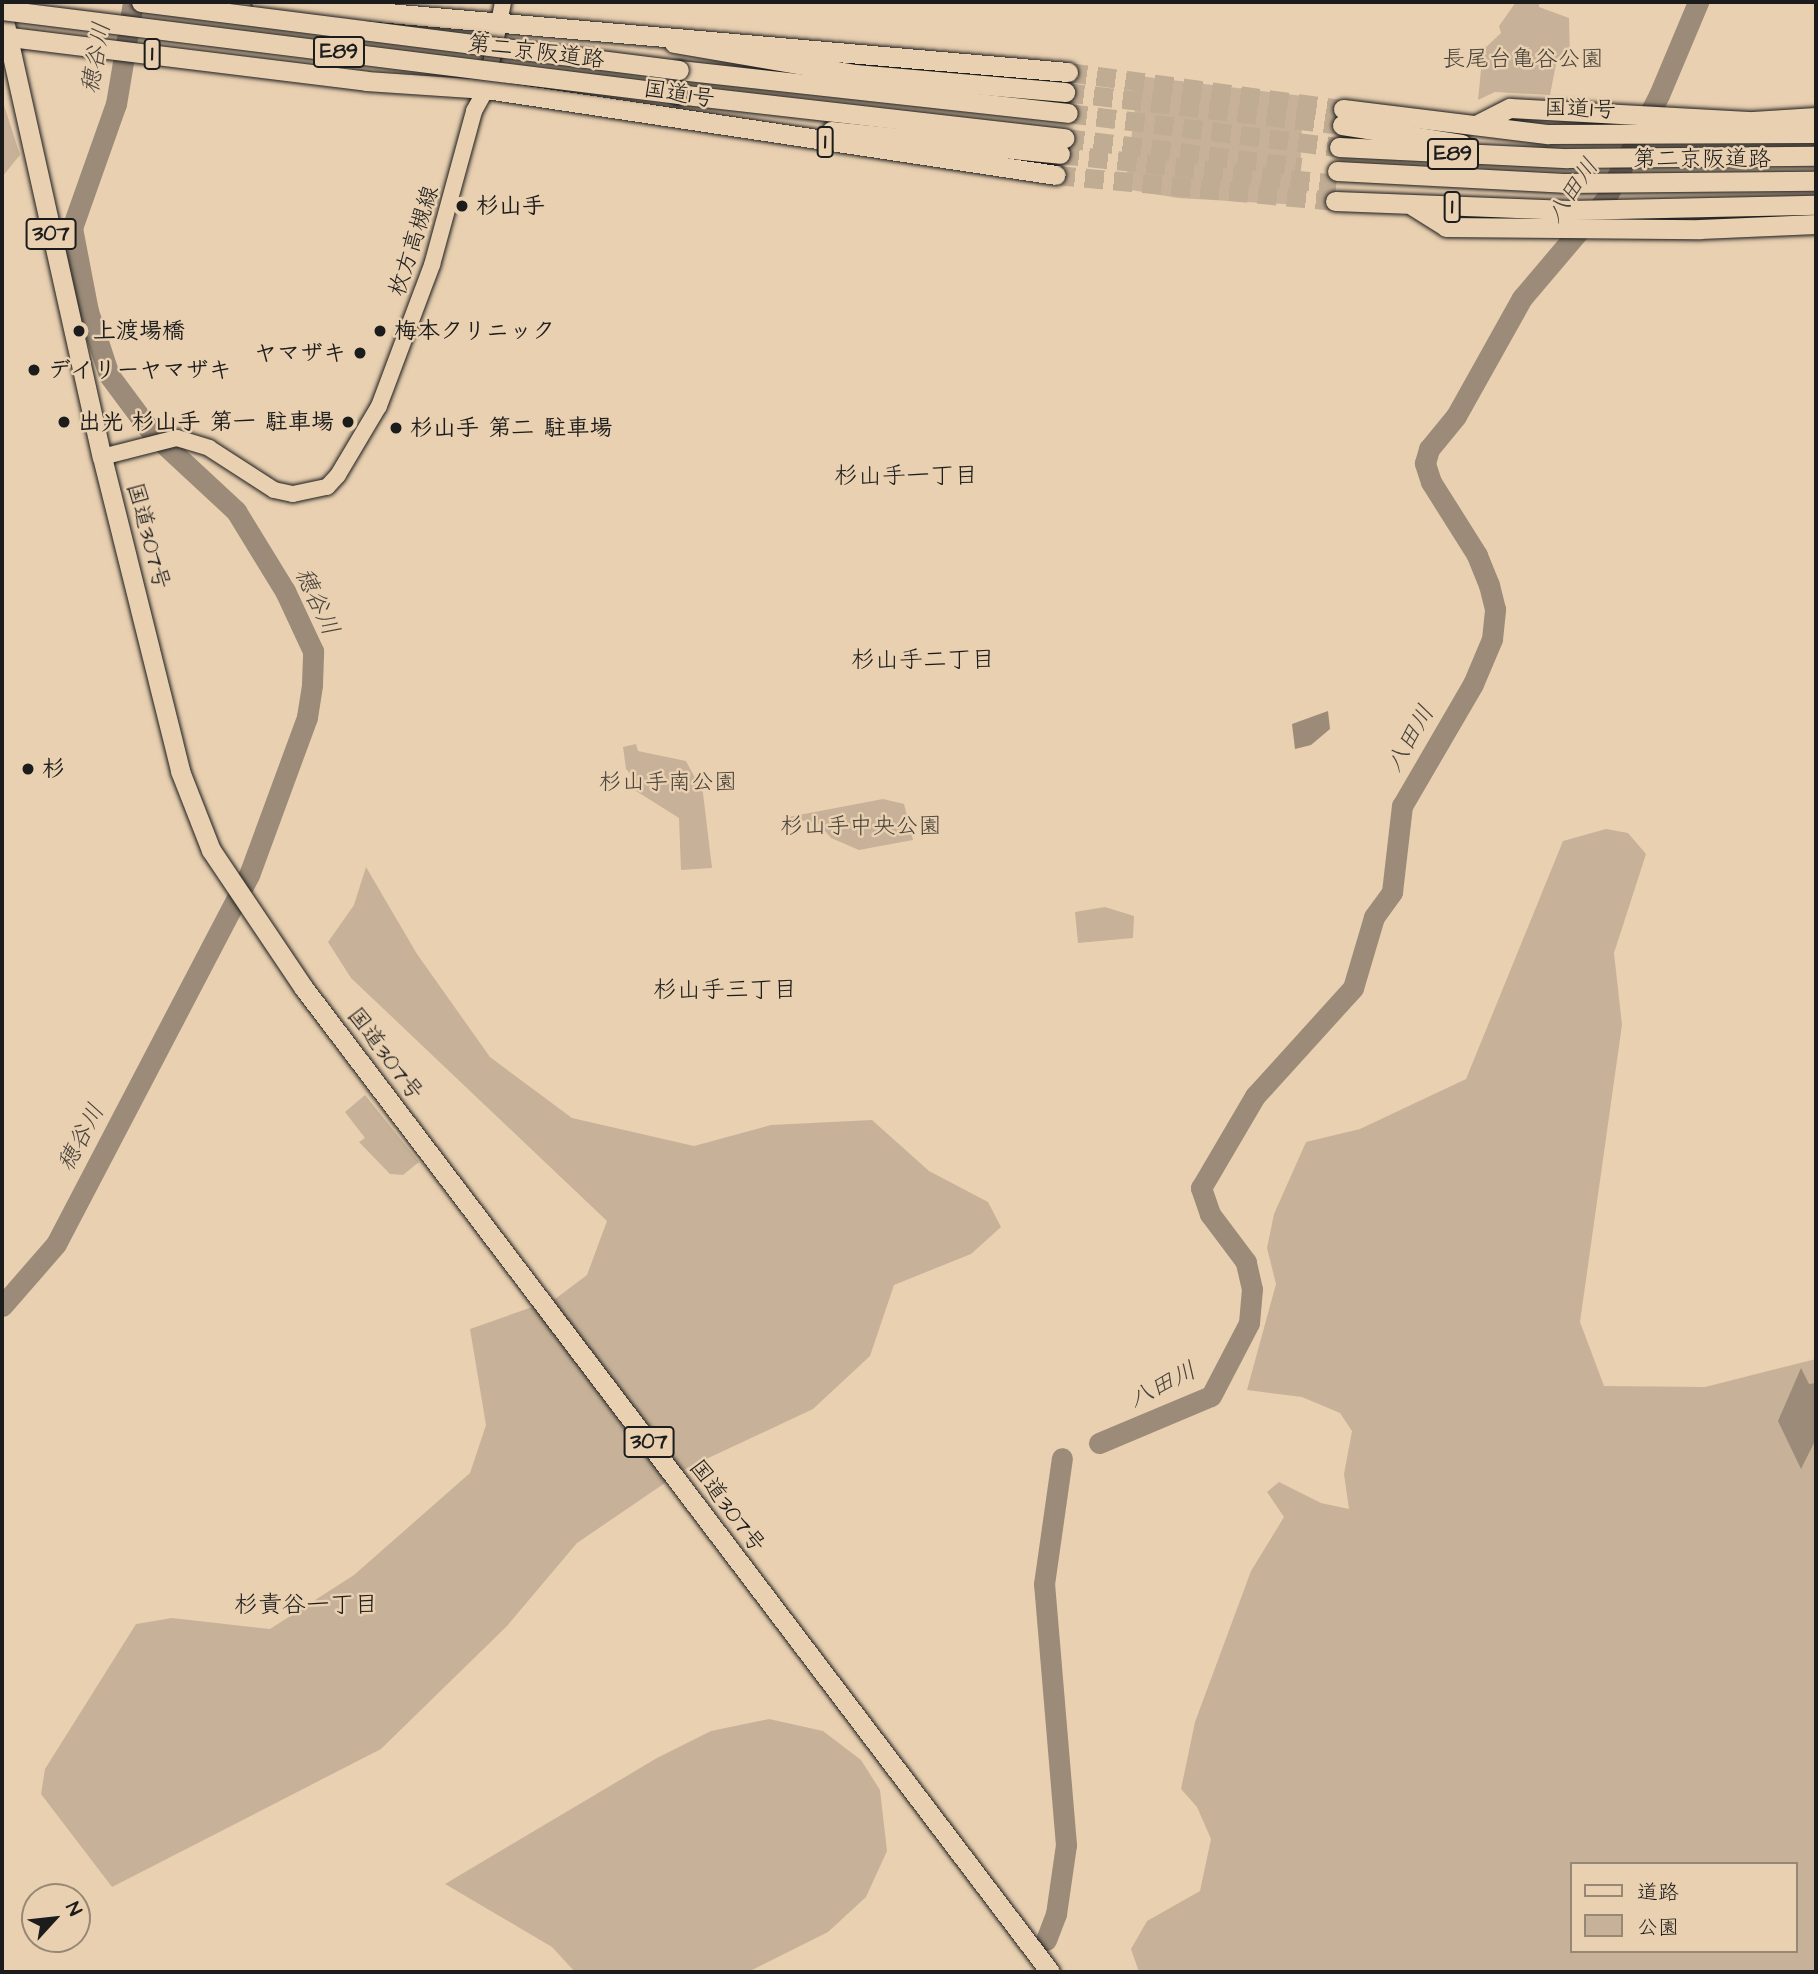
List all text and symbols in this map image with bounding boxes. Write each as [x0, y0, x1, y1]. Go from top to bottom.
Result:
water label: 穂谷川 [77, 20, 117, 96]
street label: 第二京阪道路 [466, 30, 606, 74]
road number: E89 [313, 34, 365, 70]
road number: 1 [143, 36, 161, 72]
park label: 長尾台亀谷公園 [1443, 45, 1603, 73]
street label: 国道1号 [641, 75, 717, 113]
street label: 国道1号 [1544, 94, 1616, 124]
road number: 1 [816, 124, 834, 160]
road number: E89 [1427, 136, 1479, 172]
street label: 第二京阪道路 [1633, 145, 1771, 173]
water label: 八田川 [1541, 153, 1605, 229]
street label: 枚方高槻線 [383, 182, 445, 300]
road number: 1 [1443, 190, 1461, 224]
place label: 杉山手 [476, 192, 545, 220]
marker: 杉山手 [454, 198, 470, 214]
road number: 307 [25, 216, 77, 252]
place label: 上渡場橋 [93, 317, 185, 345]
place label: 梅本クリニック [394, 317, 555, 345]
marker: 上渡場橋 [71, 323, 87, 339]
marker: 梅本クリニック [372, 323, 388, 339]
place label: ヤマザキ [254, 339, 346, 367]
marker: ヤマザキ [352, 345, 368, 361]
place label: デイリーヤマザキ [48, 356, 232, 384]
marker: デイリーヤマザキ [26, 362, 42, 378]
place label: 出光 [78, 408, 124, 436]
place label: 杉山手 第一 駐車場 [132, 408, 334, 436]
marker: 出光 [56, 414, 72, 430]
marker: 杉山手 第一 駐車場 [340, 414, 356, 430]
place label: 杉山手 第二 駐車場 [410, 414, 612, 442]
marker: 杉山手 第二 駐車場 [388, 420, 404, 436]
district label: 杉山手一丁目 [834, 463, 978, 491]
street label: 国道307号 [121, 480, 175, 592]
water label: 穂谷川 [288, 563, 344, 641]
district label: 杉山手二丁目 [851, 647, 995, 675]
water label: 八田川 [1381, 701, 1441, 777]
place label: 杉 [42, 755, 65, 783]
marker: 杉 [20, 761, 36, 777]
park label: 杉山手南公園 [599, 768, 737, 796]
park label: 杉山手中央公園 [781, 812, 941, 840]
district label: 杉山手三丁目 [653, 977, 797, 1005]
street label: 国道307号 [341, 1002, 429, 1106]
water label: 穂谷川 [52, 1099, 112, 1177]
water label: 八田川 [1124, 1357, 1202, 1415]
road number: 307 [623, 1424, 675, 1460]
street label: 国道307号 [683, 1454, 771, 1558]
district label: 杉責谷一丁目 [234, 1592, 378, 1620]
legend [1570, 1862, 1797, 1953]
text: 道路 [1637, 1878, 1679, 1907]
north arrow [21, 1883, 91, 1953]
text: N [59, 1898, 88, 1921]
text: 公園 [1637, 1913, 1679, 1942]

